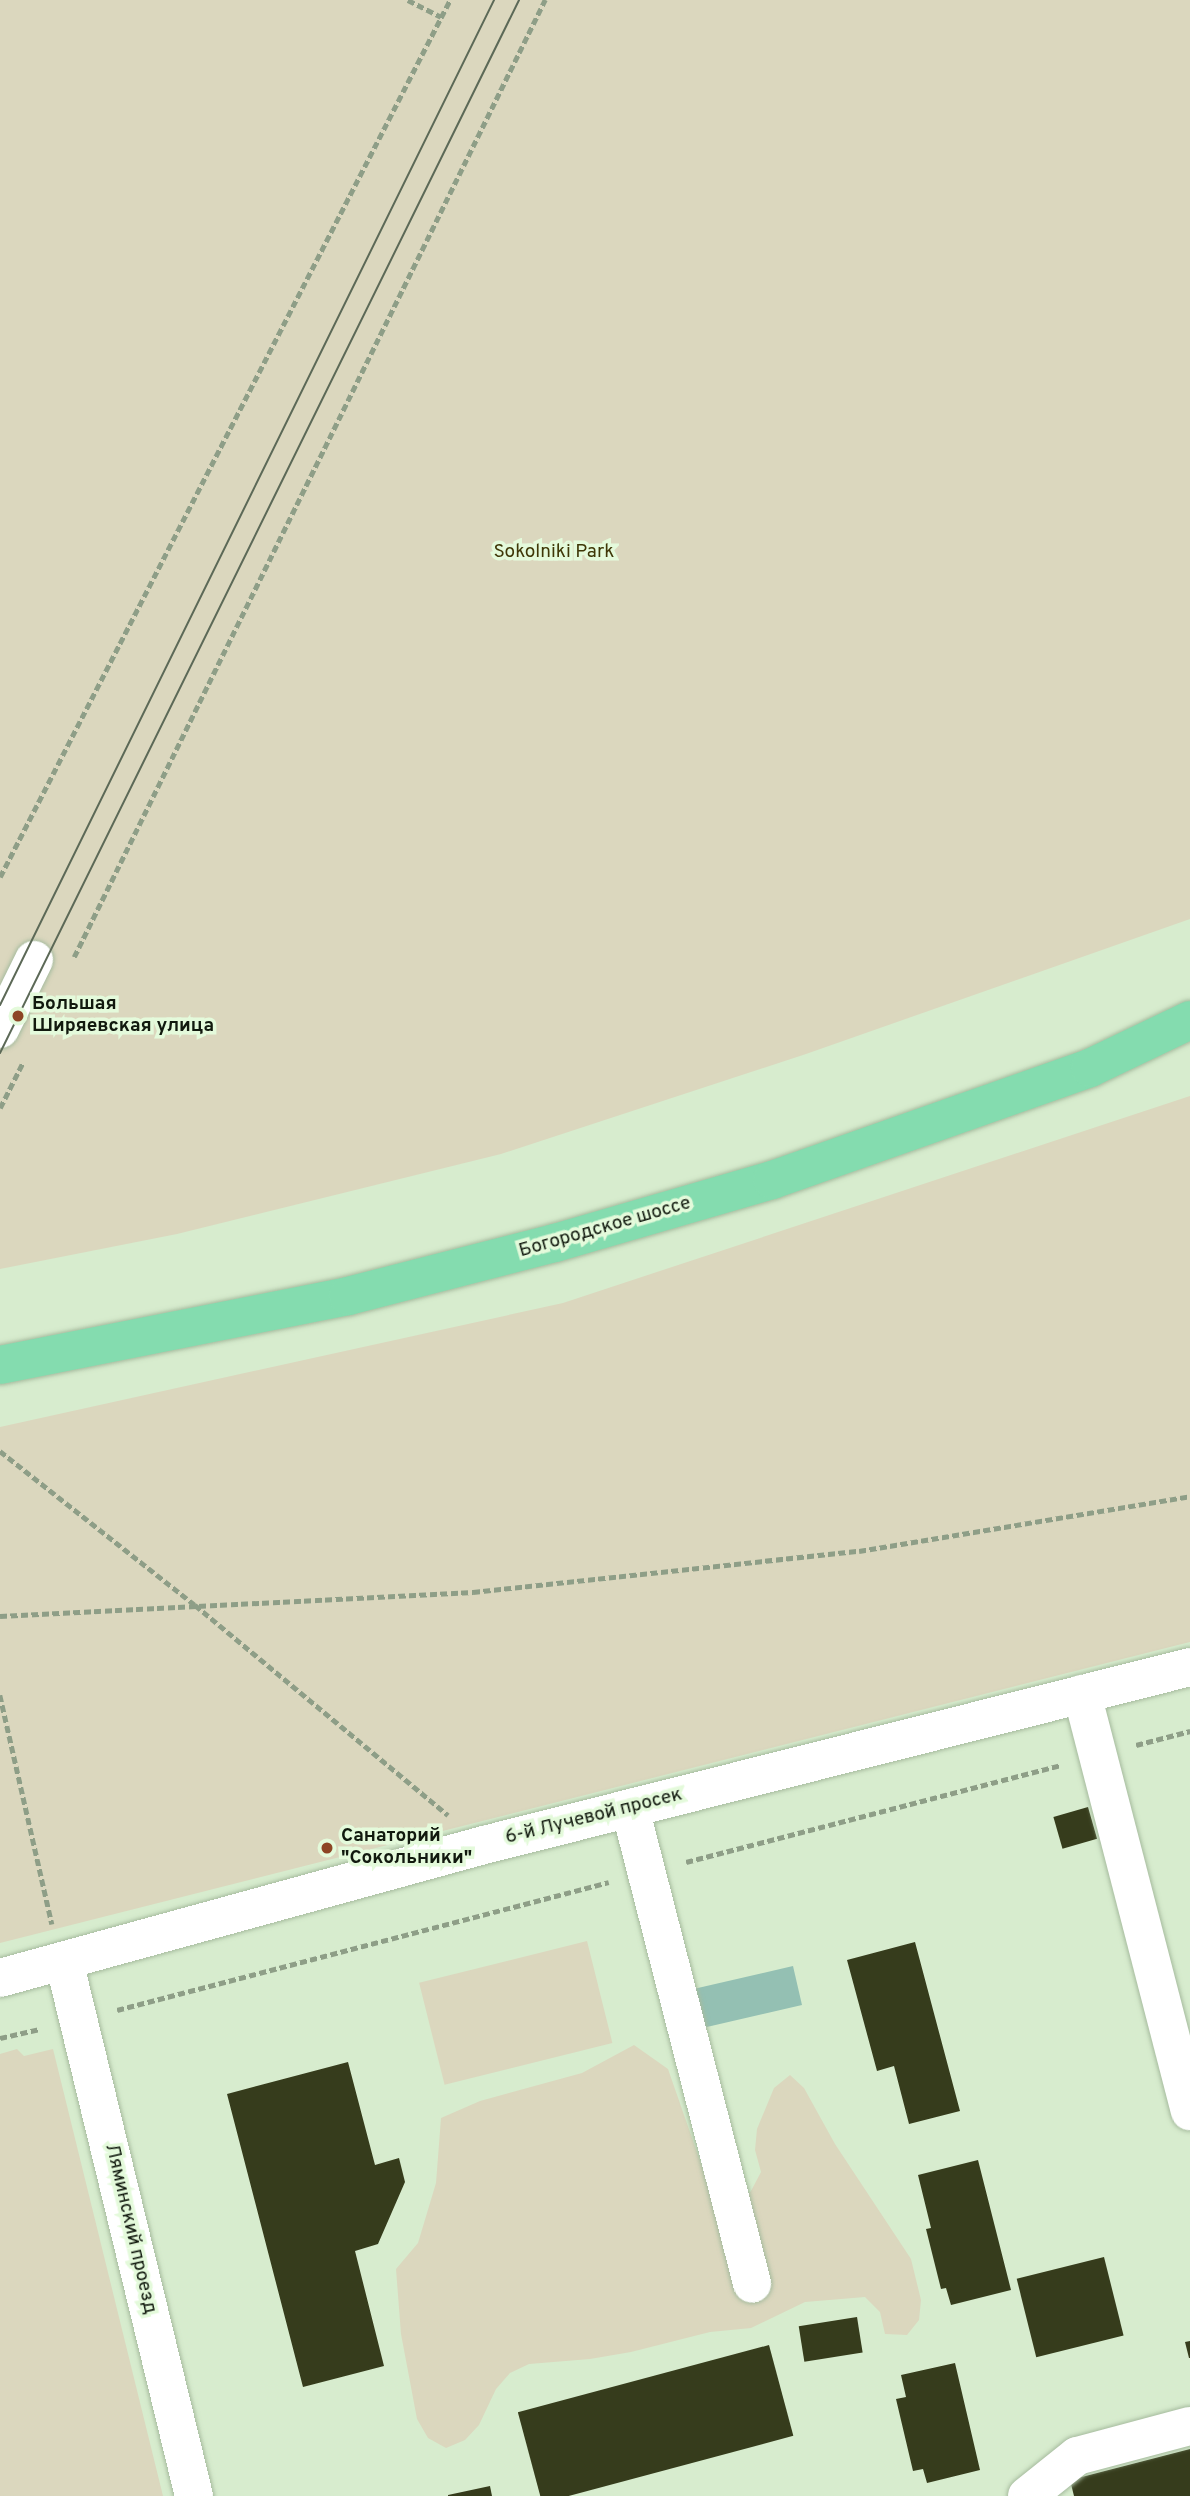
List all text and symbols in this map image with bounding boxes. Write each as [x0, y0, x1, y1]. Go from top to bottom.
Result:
park label: Sokolniki Park [494, 542, 614, 564]
place label: Большая Ширяевская улица [32, 994, 214, 1038]
marker: Большая Ширяевская улица [10, 1008, 26, 1024]
street label: Богородское шоссе [516, 1193, 694, 1263]
street label: 6-й Лучевой просек [503, 1784, 685, 1850]
place label: Санаторий "Сокольники" [341, 1826, 472, 1870]
marker: Санаторий "Сокольники" [319, 1840, 335, 1856]
street label: Ляминский проезд [99, 2142, 161, 2316]

